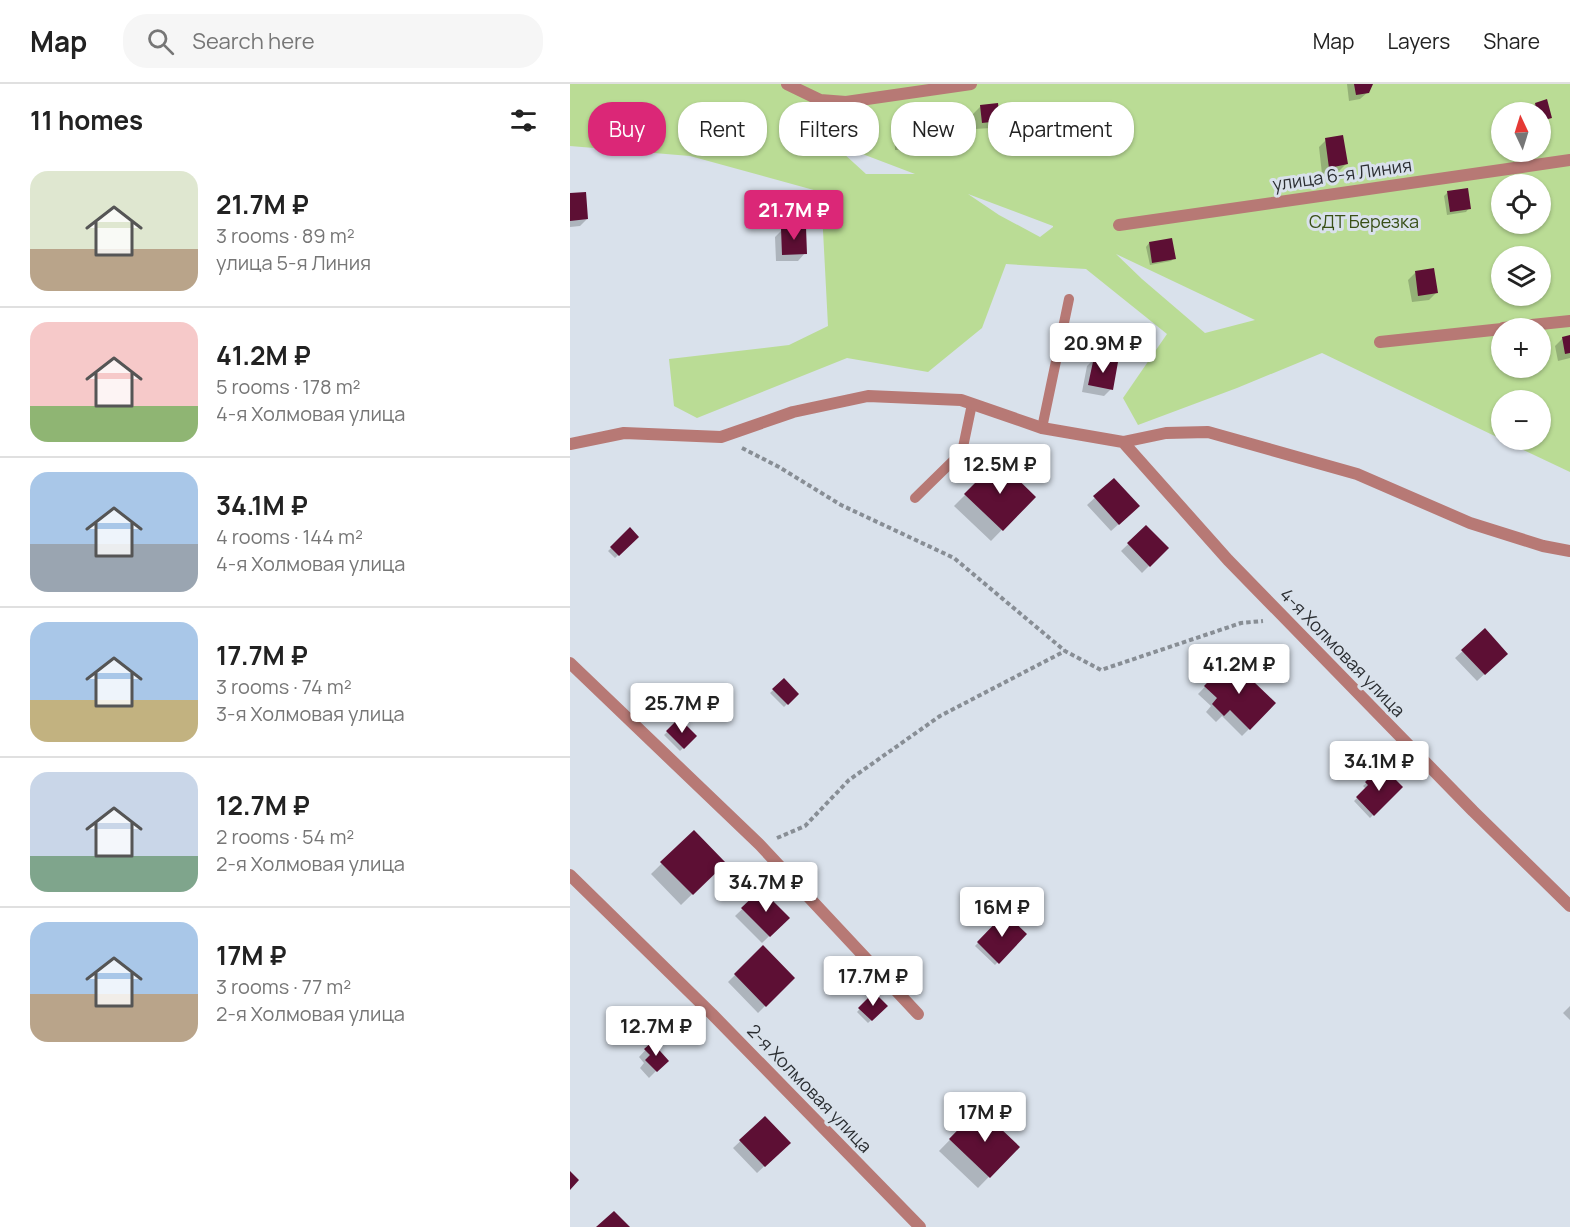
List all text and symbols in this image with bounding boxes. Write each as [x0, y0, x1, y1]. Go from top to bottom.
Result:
search box [123, 14, 543, 68]
text: Map [30, 22, 87, 60]
icon: search [144, 25, 177, 58]
text: Search here [192, 26, 315, 56]
text: Map [1313, 27, 1354, 55]
text: Layers [1387, 27, 1450, 55]
text: Share [1483, 27, 1540, 55]
text: 11 homes [30, 102, 143, 138]
chip: Buy [588, 102, 666, 156]
chip: Rent [678, 102, 767, 156]
chip: Filters [779, 102, 879, 156]
chip: New [891, 102, 976, 156]
chip: Apartment [988, 102, 1134, 156]
north arrow [1491, 102, 1551, 162]
map controls [1491, 102, 1551, 450]
icon: filters [507, 104, 540, 137]
street label: улица 6-я Линия [1271, 152, 1413, 196]
button: locate [1491, 174, 1551, 234]
text: 21.7M ₽ [216, 186, 309, 222]
pin: 21.7M ₽ [739, 190, 849, 241]
icon: home [78, 195, 150, 267]
text: 21.7M ₽ [758, 196, 830, 223]
park label: СДТ Березка [1309, 209, 1419, 233]
text: 3 rooms · 89 m² [216, 222, 355, 249]
button: layers [1491, 246, 1551, 306]
text: улица 5-я Линия [216, 249, 371, 276]
button: + [1491, 318, 1551, 378]
pin: 20.9M ₽ [1048, 323, 1158, 374]
text: 20.9M ₽ [1064, 329, 1142, 356]
text: 41.2M ₽ [216, 337, 311, 373]
icon: home [78, 346, 150, 418]
text: 5 rooms · 178 m² [216, 373, 361, 400]
button: − [1491, 390, 1551, 450]
text: 4-я Холмовая улица [216, 400, 405, 427]
pin: 12.5M ₽ [945, 444, 1055, 495]
text: 12.5M ₽ [963, 450, 1037, 477]
text: 34.1M ₽ [216, 487, 308, 523]
icon: home [78, 496, 150, 568]
text: 4 rooms · 144 m² [216, 523, 363, 550]
text: 4-я Холмовая улица [216, 550, 405, 577]
street label: 4-я Холмовая улица [1275, 582, 1411, 722]
text: 17.7M ₽ [216, 637, 308, 673]
pin: 41.2M ₽ [1184, 644, 1294, 695]
icon: home [78, 646, 150, 718]
text: 41.2M ₽ [1203, 650, 1275, 677]
text: 3 rooms · 74 m² [216, 673, 352, 700]
pin: 25.7M ₽ [627, 683, 737, 734]
text: 25.7M ₽ [644, 689, 720, 716]
text: 3-я Холмовая улица [216, 700, 405, 727]
pin: 34.1M ₽ [1324, 741, 1434, 792]
text: 34.1M ₽ [1344, 747, 1414, 774]
text: 12.7M ₽ [216, 787, 310, 823]
icon: home [78, 796, 150, 868]
text: 2 rooms · 54 m² [216, 823, 354, 850]
text: 2-я Холмовая улица [216, 850, 405, 877]
pin: 34.7M ₽ [711, 862, 821, 913]
text: 34.7M ₽ [729, 868, 803, 895]
pin: 16M ₽ [960, 887, 1044, 938]
text: 16M ₽ [974, 893, 1030, 920]
text: 17M ₽ [216, 937, 287, 973]
icon: home [78, 946, 150, 1018]
pin: 17.7M ₽ [818, 956, 928, 1007]
text: 17.7M ₽ [838, 962, 908, 989]
text: 3 rooms · 77 m² [216, 973, 351, 1000]
text: 2-я Холмовая улица [216, 1000, 405, 1027]
pin: 12.7M ₽ [601, 1006, 711, 1057]
text: 12.7M ₽ [620, 1012, 692, 1039]
street label: 2-я Холмовая улица [742, 1018, 878, 1158]
pin: 17M ₽ [943, 1092, 1027, 1143]
text: 17M ₽ [958, 1098, 1012, 1125]

